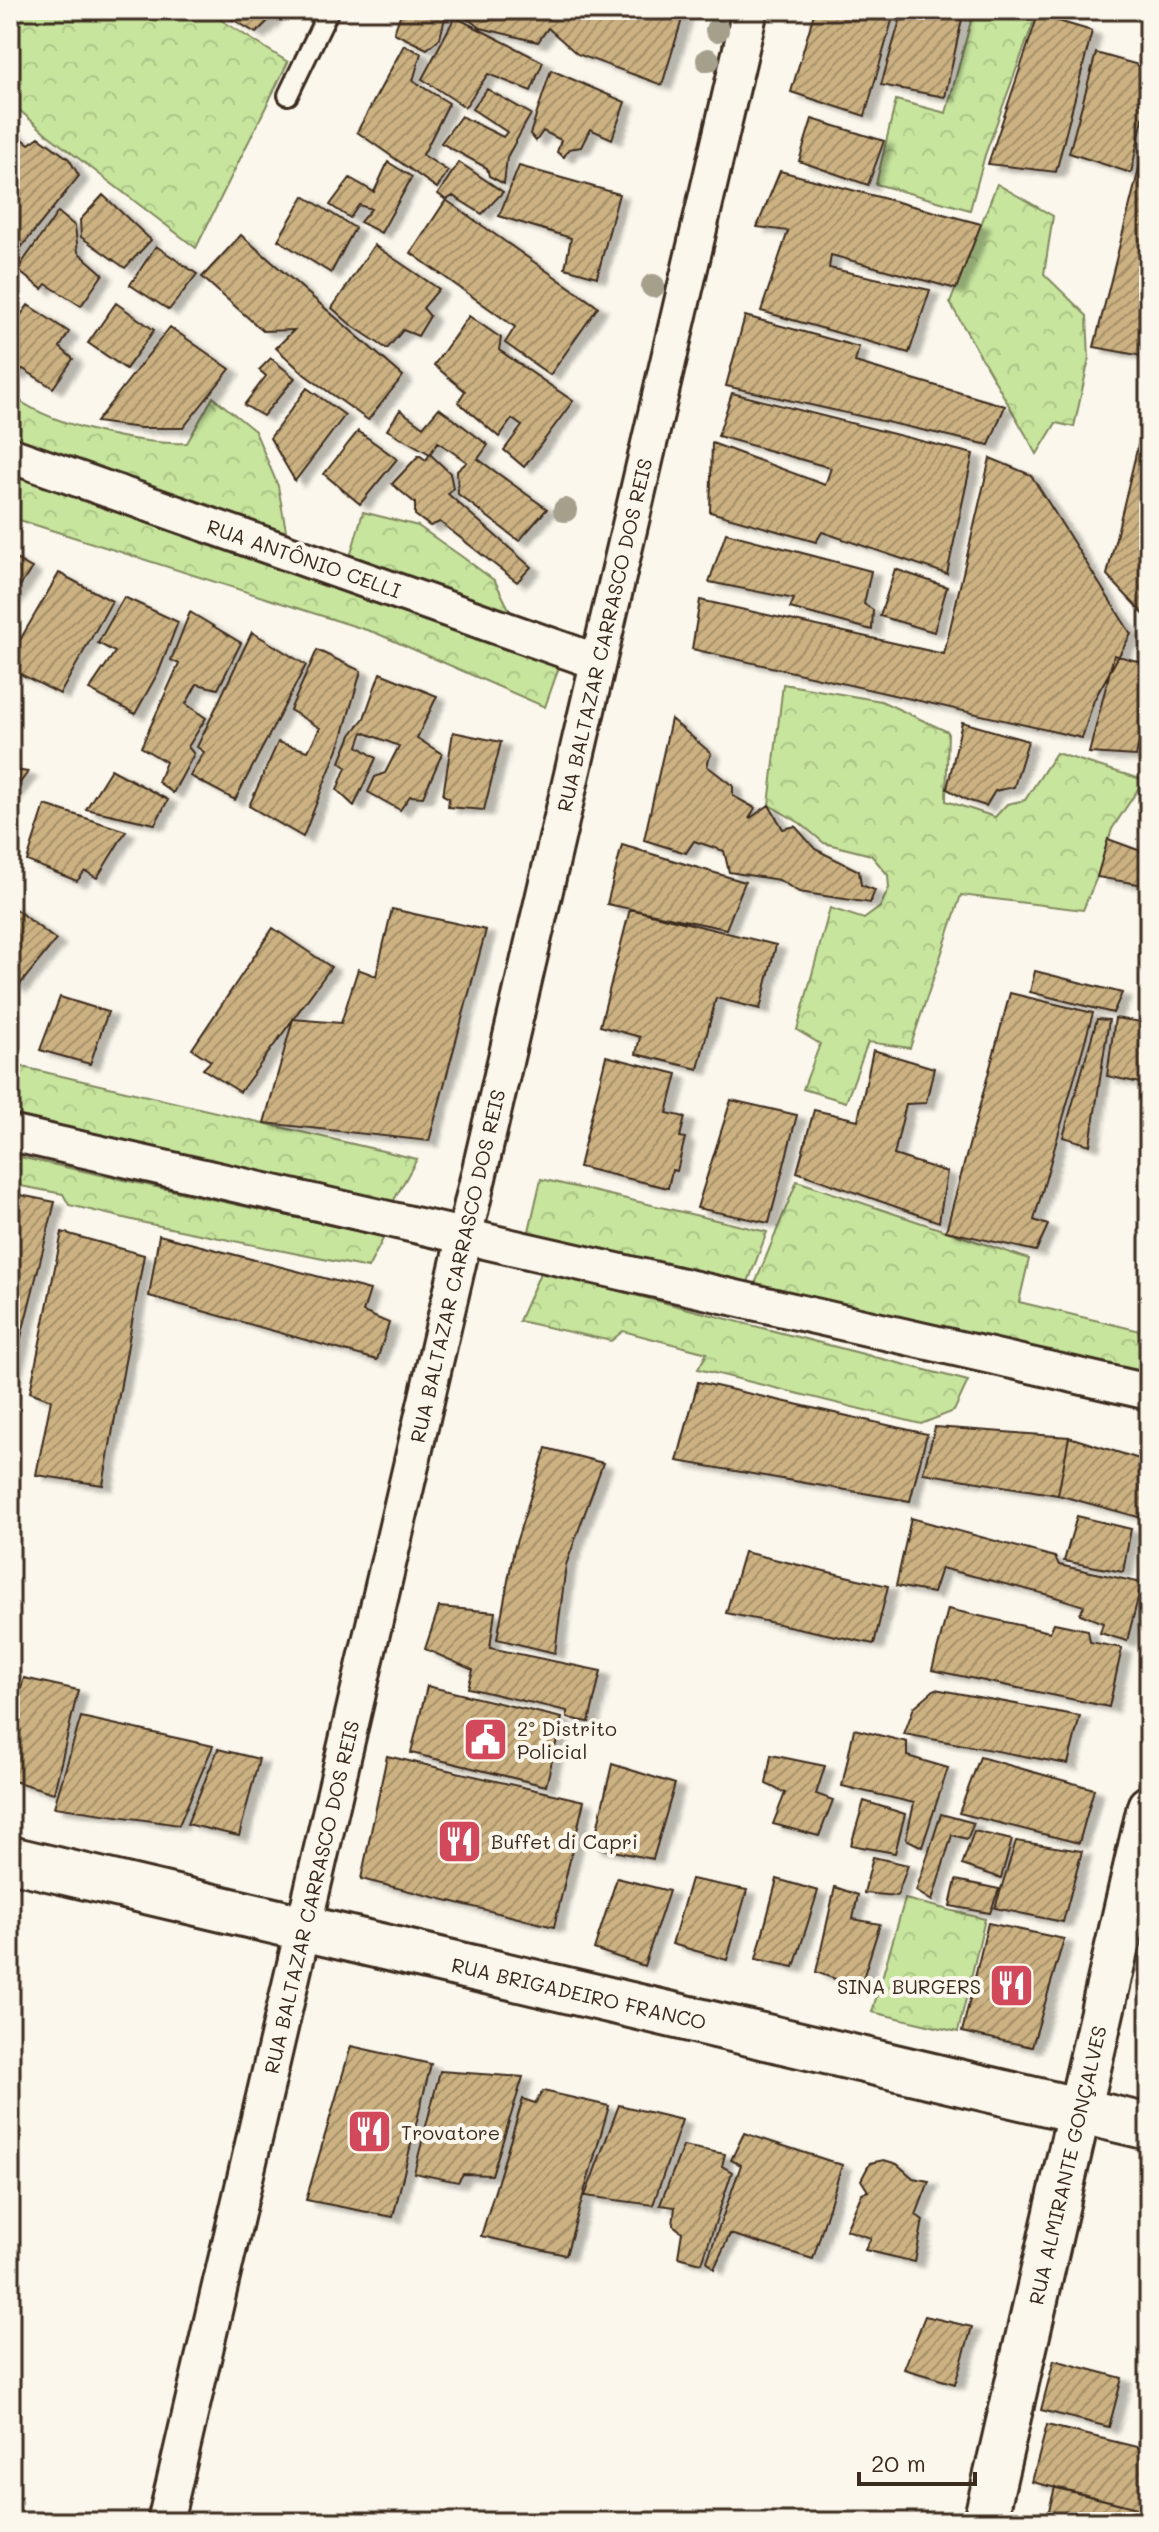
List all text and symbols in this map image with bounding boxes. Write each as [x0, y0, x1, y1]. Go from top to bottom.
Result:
street label: RUA BALTAZAR CARRASCO DOS REIS [551, 456, 657, 814]
street label: RUA ANTÔNIO CELLI [204, 513, 405, 603]
street label: RUA BALTAZAR CARRASCO DOS REIS [404, 1087, 510, 1445]
place label: 2º Distrito Policial [517, 1715, 617, 1764]
public building icon: 2º Distrito Policial [462, 1716, 510, 1764]
street label: RUA BALTAZAR CARRASCO DOS REIS [258, 1718, 364, 2076]
restaurant icon: Buffet di Capri [436, 1817, 484, 1865]
place label: Buffet di Capri [491, 1828, 638, 1854]
street label: RUA BRIGADEIRO FRANCO [449, 1951, 709, 2035]
restaurant icon: SINA BURGERS [988, 1962, 1036, 2010]
place label: SINA BURGERS [837, 1973, 981, 1999]
street label: RUA ALMIRANTE GONÇALVES [1022, 2023, 1112, 2307]
restaurant icon: Trovatore [346, 2108, 394, 2156]
place label: Trovatore [401, 2119, 500, 2145]
scale bar [859, 2436, 975, 2486]
text: 20 m [871, 2447, 926, 2478]

